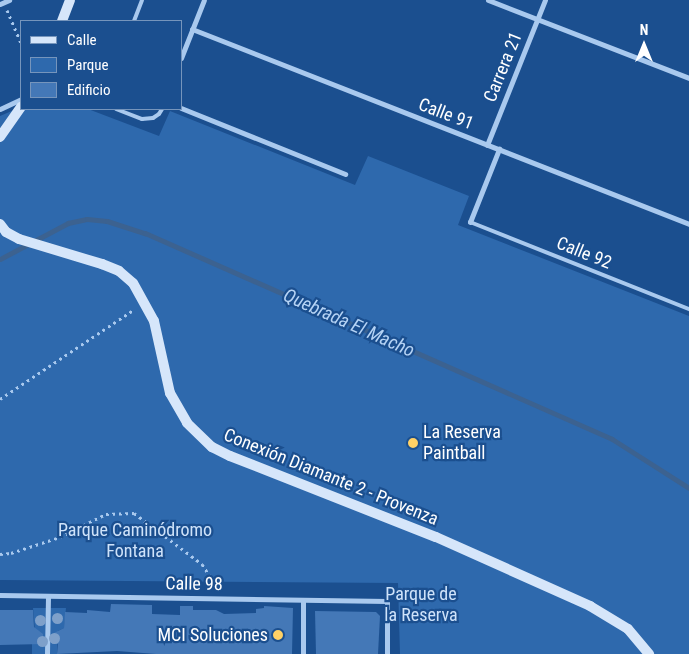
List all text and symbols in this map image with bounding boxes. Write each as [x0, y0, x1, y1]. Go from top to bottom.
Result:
legend [20, 20, 182, 110]
north arrow [619, 20, 669, 70]
text: N [640, 22, 648, 38]
street label: Carrera 21 [479, 29, 527, 105]
text: Calle [67, 31, 97, 49]
text: Parque [67, 56, 109, 74]
text: Edificio [67, 81, 110, 99]
street label: Calle 91 [415, 94, 477, 134]
street label: Calle 92 [553, 232, 615, 274]
water label: Quebrada El Macho [280, 284, 418, 362]
place label: La Reserva Paintball [423, 422, 501, 464]
street label: Conexión Diamante 2 - Provenza [221, 424, 441, 530]
marker: La Reserva Paintball [407, 437, 419, 449]
park label: Parque Caminódromo Fontana [58, 520, 212, 562]
street label: Calle 98 [165, 573, 223, 595]
park label: Parque de la Reserva [384, 584, 458, 626]
place label: MCI Soluciones [158, 624, 268, 646]
marker: MCI Soluciones [272, 629, 284, 641]

